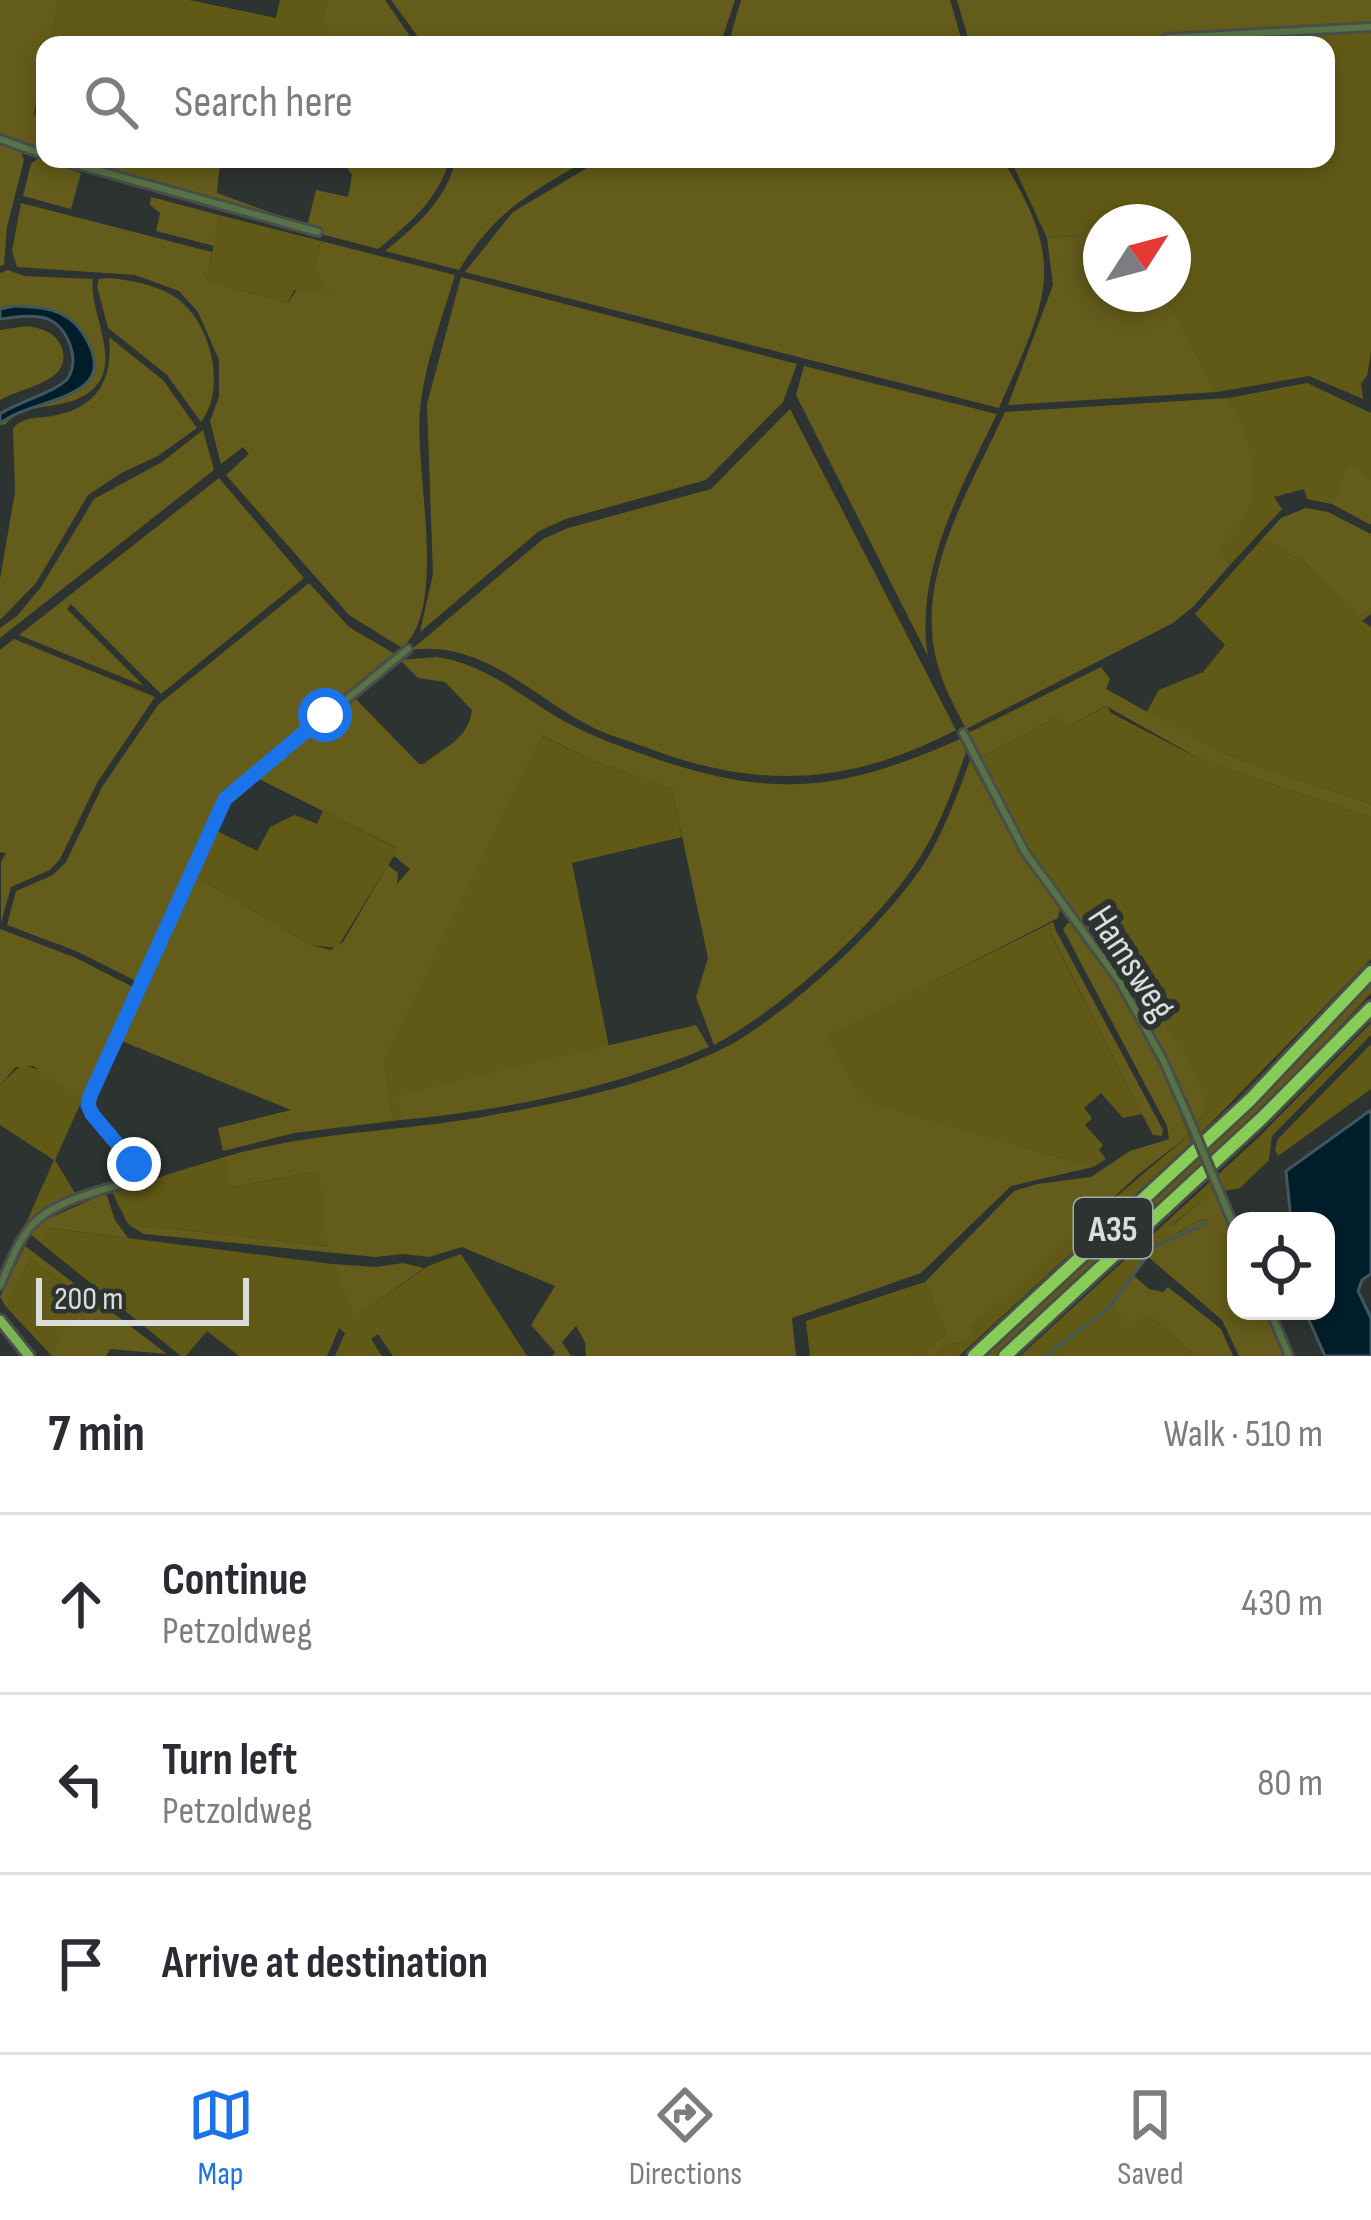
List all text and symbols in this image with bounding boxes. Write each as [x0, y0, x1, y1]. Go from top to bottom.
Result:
search box [36, 36, 1335, 168]
icon: search [78, 69, 144, 135]
text: Search here [174, 75, 353, 130]
north arrow [1083, 204, 1191, 312]
route start [298, 688, 352, 742]
street label: Hamsweg [1077, 897, 1185, 1029]
route end [107, 1137, 161, 1191]
road number: A35 [1074, 1198, 1152, 1258]
map controls [1227, 1212, 1335, 1320]
button: locate [1227, 1212, 1335, 1320]
scale bar [36, 1272, 249, 1325]
text: 200 m [54, 1279, 123, 1319]
text: 7 min [48, 1404, 145, 1465]
text: Walk · 510 m [1163, 1411, 1323, 1458]
text: Continue [162, 1553, 308, 1608]
icon: ahead [48, 1571, 114, 1637]
text: 430 m [1242, 1580, 1323, 1627]
text: Petzoldweg [162, 1608, 312, 1655]
text: Turn left [162, 1733, 297, 1788]
icon: left [48, 1751, 114, 1817]
text: 80 m [1257, 1760, 1323, 1807]
text: Petzoldweg [162, 1788, 312, 1835]
icon: arrive [48, 1931, 114, 1997]
text: Arrive at destination [162, 1936, 488, 1991]
tab: Map [188, 2082, 254, 2194]
tab: Directions [629, 2082, 742, 2194]
tab: Saved [1117, 2082, 1183, 2194]

